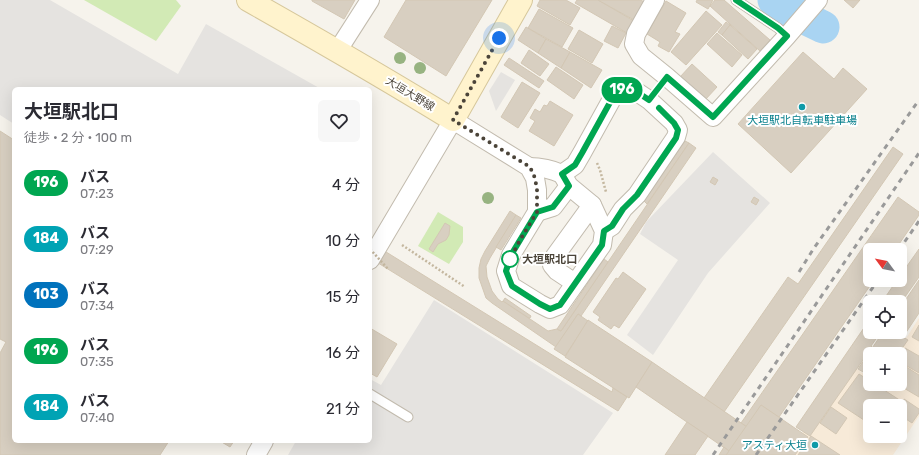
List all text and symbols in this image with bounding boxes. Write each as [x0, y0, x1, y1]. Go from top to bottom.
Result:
your location [489, 28, 509, 48]
street label: 大垣大野線 [383, 74, 437, 114]
line badge: 196 [599, 77, 645, 103]
text: 196 [610, 81, 634, 98]
text: 大垣駅北口 [24, 100, 119, 123]
button: heart [318, 100, 360, 142]
marker: 大垣駅北自転車駐車場 [797, 102, 807, 112]
place label: 大垣駅北自転車駐車場 [747, 114, 857, 127]
text: 徒歩 · 2 分 · 100 m [24, 130, 132, 145]
text: バス [80, 168, 110, 186]
text: 196 [34, 174, 58, 191]
text: 4 分 [332, 176, 360, 194]
text: 07:23 [80, 186, 114, 201]
text: バス [80, 224, 110, 242]
text: 184 [33, 230, 59, 247]
text: 10 分 [325, 232, 360, 250]
text: 07:29 [80, 242, 114, 257]
north arrow [863, 243, 907, 287]
map controls [863, 243, 907, 443]
marker: 大垣駅北口 [501, 250, 519, 268]
place label: 大垣駅北口 [522, 253, 577, 266]
text: バス [80, 280, 110, 298]
text: 103 [33, 286, 59, 303]
text: 15 分 [326, 288, 360, 306]
button: locate [863, 295, 907, 339]
text: 07:34 [80, 298, 114, 313]
text: バス [80, 336, 110, 354]
text: 196 [34, 342, 58, 359]
text: 16 分 [326, 344, 360, 362]
button: + [863, 347, 907, 391]
text: 07:35 [80, 354, 114, 369]
text: バス [80, 392, 110, 410]
text: 184 [33, 398, 59, 415]
button: − [863, 399, 907, 443]
text: 21 分 [326, 400, 360, 418]
text: 07:40 [80, 410, 115, 425]
place label: アスティ大垣 [742, 439, 807, 452]
marker: アスティ大垣 [810, 440, 820, 450]

